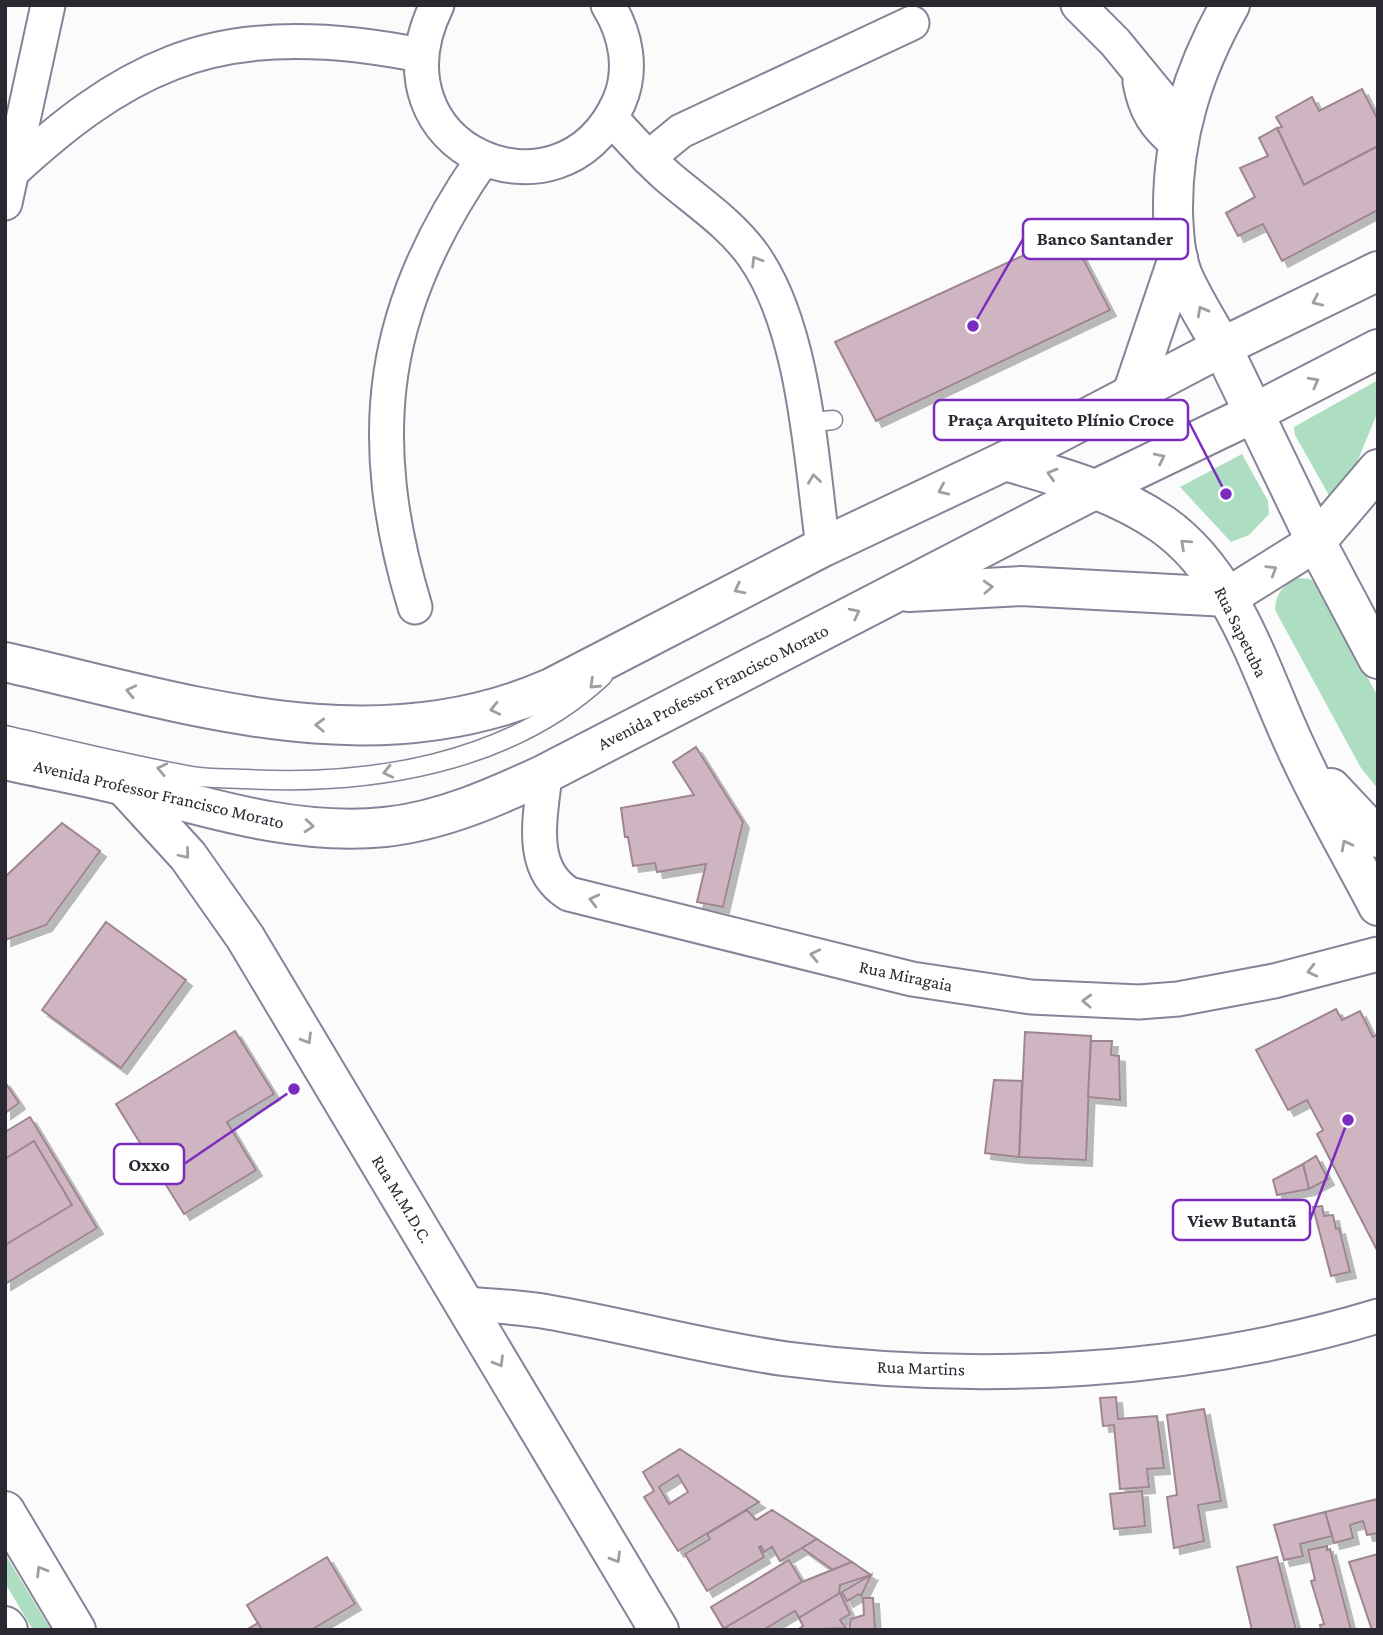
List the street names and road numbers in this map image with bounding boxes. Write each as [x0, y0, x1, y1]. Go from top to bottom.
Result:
street label: Rua Sapetuba [1210, 583, 1272, 681]
street label: Avenida Professor Francisco Morato [594, 620, 832, 754]
street label: Avenida Professor Francisco Morato [32, 755, 286, 833]
street label: Rua Miragaia [857, 956, 955, 996]
street label: Rua M.M.D.C. [368, 1151, 436, 1247]
street label: Rua Martins [877, 1356, 965, 1380]

